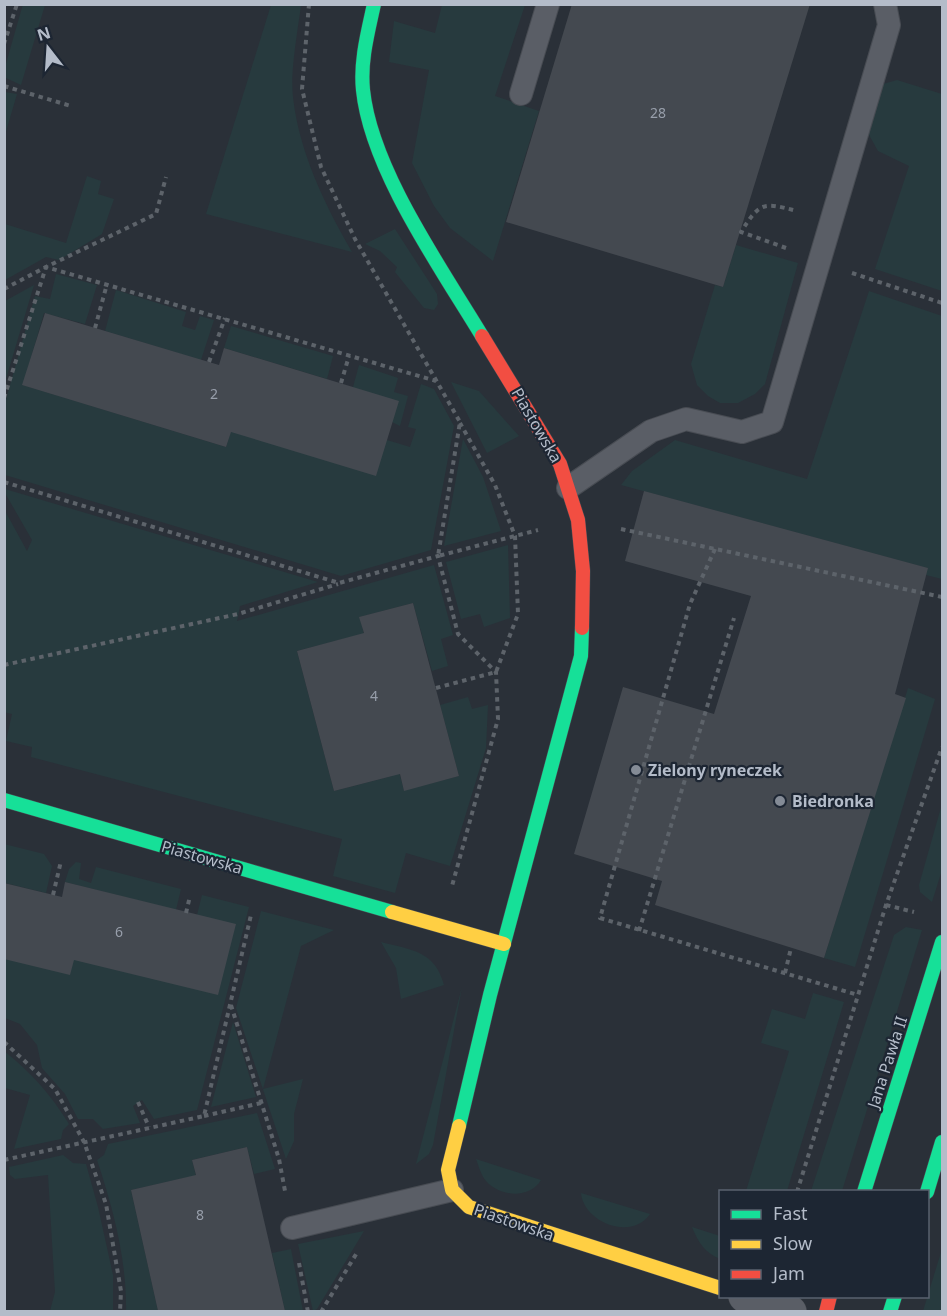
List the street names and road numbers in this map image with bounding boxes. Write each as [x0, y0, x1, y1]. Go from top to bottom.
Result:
street label: Piastowska [507, 383, 567, 467]
street label: Piastowska [159, 835, 245, 879]
street label: Jana Pawła II [861, 1013, 912, 1113]
street label: Piastowska [471, 1198, 557, 1246]

